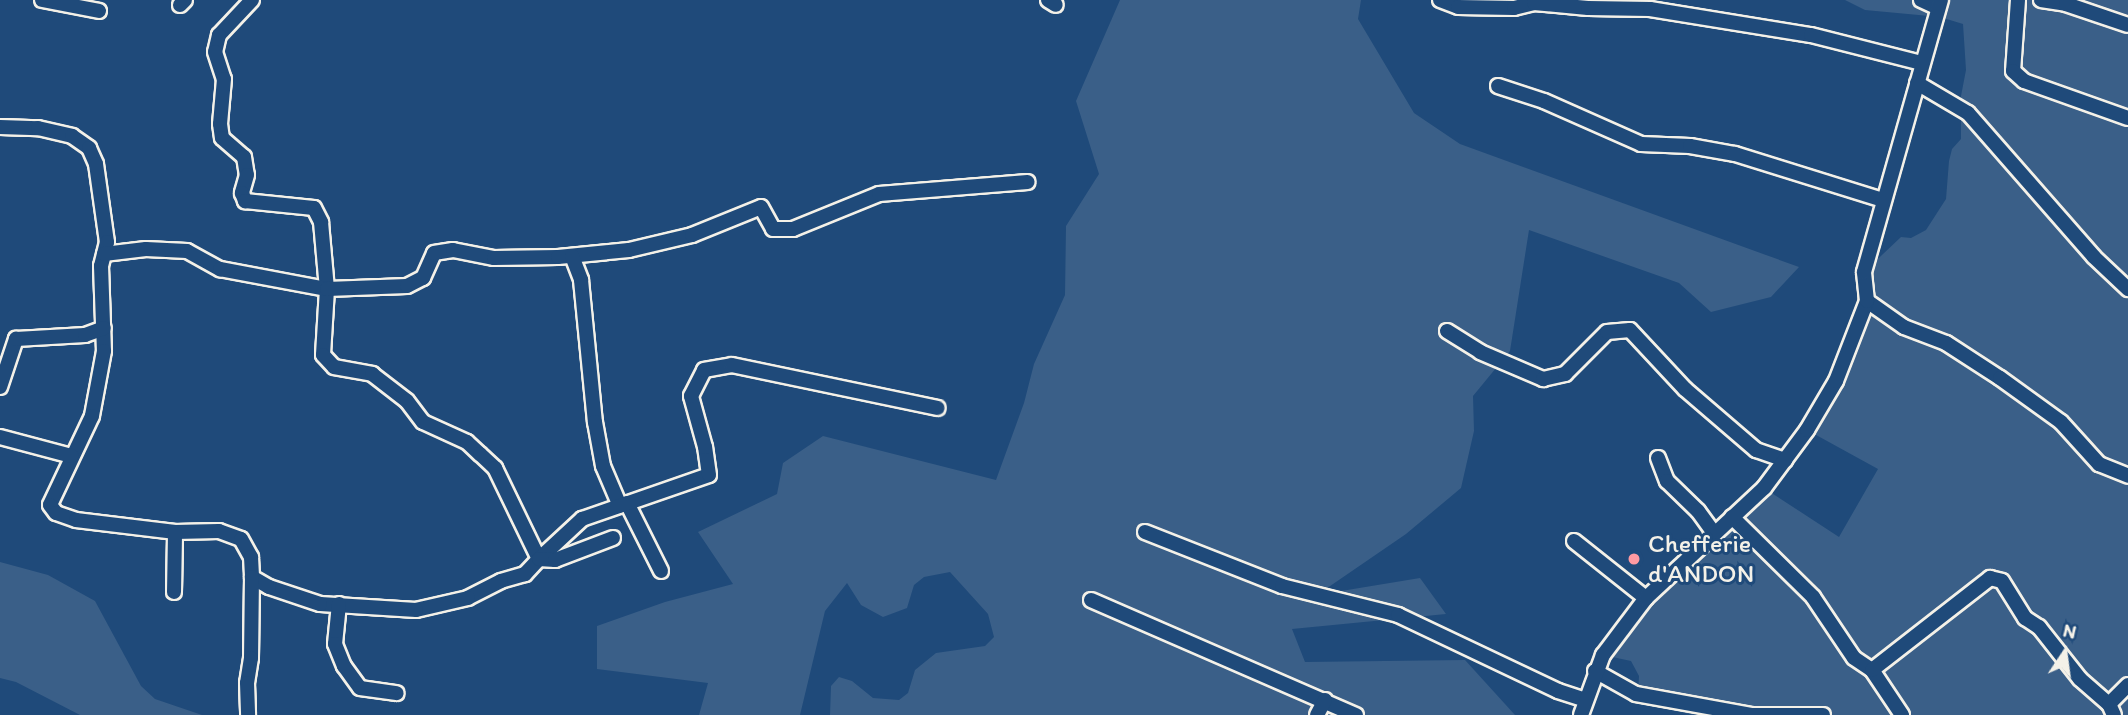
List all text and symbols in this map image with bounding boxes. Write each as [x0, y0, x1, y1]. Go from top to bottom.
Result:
place label: Chefferie d'ANDON [1648, 528, 1754, 590]
marker: Chefferie d'ANDON [1626, 551, 1642, 567]
north arrow [2030, 617, 2100, 687]
text: N [2061, 618, 2079, 644]

